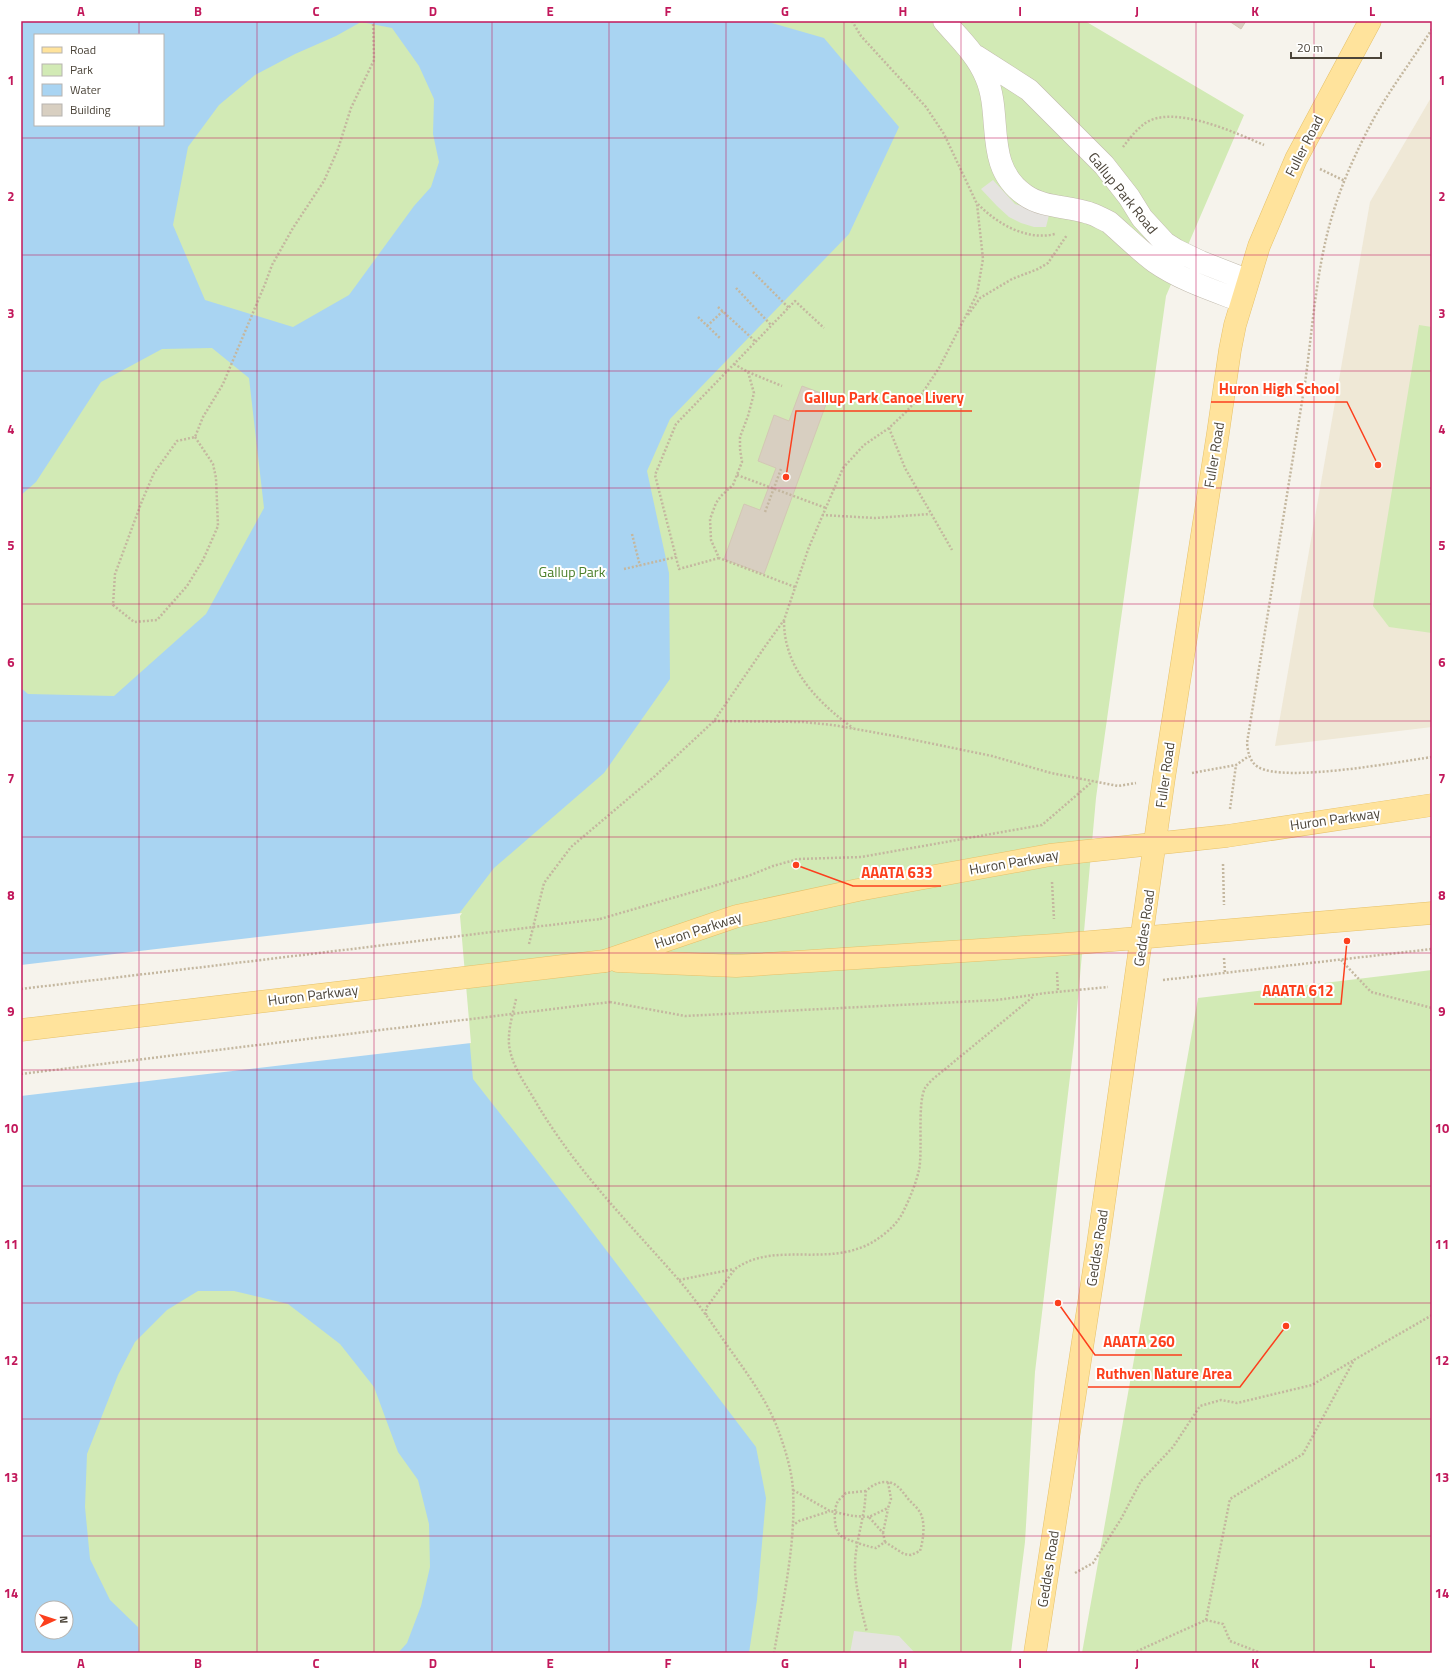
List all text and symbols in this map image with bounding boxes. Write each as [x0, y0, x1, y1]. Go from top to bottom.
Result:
text: A [77, 1, 85, 21]
text: B [194, 1, 202, 21]
text: C [312, 1, 320, 21]
text: D [429, 1, 437, 21]
text: E [546, 1, 554, 21]
text: F [665, 1, 672, 21]
text: G [781, 1, 789, 21]
text: H [899, 1, 907, 21]
text: I [1018, 1, 1022, 21]
text: J [1135, 1, 1139, 21]
text: K [1251, 1, 1259, 21]
text: L [1369, 1, 1375, 21]
legend [34, 34, 164, 126]
scale bar [1291, 34, 1381, 60]
text: 20 m [1297, 38, 1323, 57]
text: Road [70, 40, 96, 59]
text: Park [70, 60, 93, 79]
text: 1 [7, 70, 15, 90]
text: 1 [1438, 70, 1446, 90]
text: Water [70, 80, 101, 99]
text: Building [70, 100, 111, 119]
street label: Fuller Road [1279, 111, 1328, 180]
street label: Gallup Park Road [1084, 147, 1163, 238]
text: 2 [7, 186, 15, 206]
text: 2 [1438, 186, 1446, 206]
text: 3 [7, 303, 15, 323]
text: 3 [1438, 303, 1446, 323]
callout: Huron High School [1211, 375, 1347, 402]
text: Huron High School [1219, 377, 1339, 400]
callout: Gallup Park Canoe Livery [796, 384, 972, 411]
text: Gallup Park Canoe Livery [804, 386, 964, 409]
text: 4 [7, 419, 15, 439]
text: 4 [1438, 419, 1446, 439]
street label: Fuller Road [1198, 421, 1229, 489]
text: 5 [7, 535, 15, 555]
text: 5 [1438, 535, 1446, 555]
park label: Gallup Park [539, 561, 606, 582]
text: 6 [7, 652, 15, 672]
text: 6 [1438, 652, 1446, 672]
street label: Fuller Road [1149, 741, 1180, 809]
text: 7 [7, 768, 15, 788]
text: 7 [1438, 768, 1446, 788]
street label: Huron Parkway [1289, 802, 1382, 835]
street label: Huron Parkway [967, 843, 1061, 880]
callout: AAATA 633 [853, 859, 941, 886]
text: AAATA 633 [861, 861, 933, 884]
text: 8 [7, 885, 15, 905]
text: 8 [1438, 885, 1446, 905]
street label: Geddes Road [1128, 888, 1159, 968]
street label: Huron Parkway [651, 905, 744, 954]
callout: AAATA 612 [1254, 977, 1341, 1004]
street label: Huron Parkway [267, 979, 359, 1010]
text: AAATA 612 [1262, 979, 1334, 1002]
text: 9 [7, 1001, 15, 1021]
text: 9 [1438, 1001, 1446, 1021]
text: 10 [4, 1118, 18, 1138]
text: 10 [1435, 1118, 1449, 1138]
street label: Geddes Road [1080, 1208, 1113, 1288]
text: 11 [4, 1234, 18, 1254]
text: 11 [1435, 1234, 1449, 1254]
callout: AAATA 260 [1095, 1328, 1182, 1355]
text: AAATA 260 [1103, 1330, 1175, 1353]
text: 12 [4, 1350, 18, 1370]
text: 12 [1435, 1350, 1449, 1370]
callout: Ruthven Nature Area [1088, 1360, 1240, 1387]
text: Ruthven Nature Area [1096, 1362, 1232, 1385]
text: 13 [4, 1467, 18, 1487]
text: 13 [1435, 1467, 1449, 1487]
street label: Geddes Road [1031, 1529, 1064, 1609]
text: 14 [4, 1583, 18, 1603]
text: 14 [1435, 1583, 1449, 1603]
north arrow [34, 1600, 74, 1640]
text: N [56, 1615, 72, 1624]
text: A [77, 1653, 85, 1673]
text: B [194, 1653, 202, 1673]
text: C [312, 1653, 320, 1673]
text: D [429, 1653, 437, 1673]
text: E [546, 1653, 554, 1673]
text: F [665, 1653, 672, 1673]
text: G [781, 1653, 789, 1673]
text: H [899, 1653, 907, 1673]
text: I [1018, 1653, 1022, 1673]
text: J [1135, 1653, 1139, 1673]
text: K [1251, 1653, 1259, 1673]
text: L [1369, 1653, 1375, 1673]

